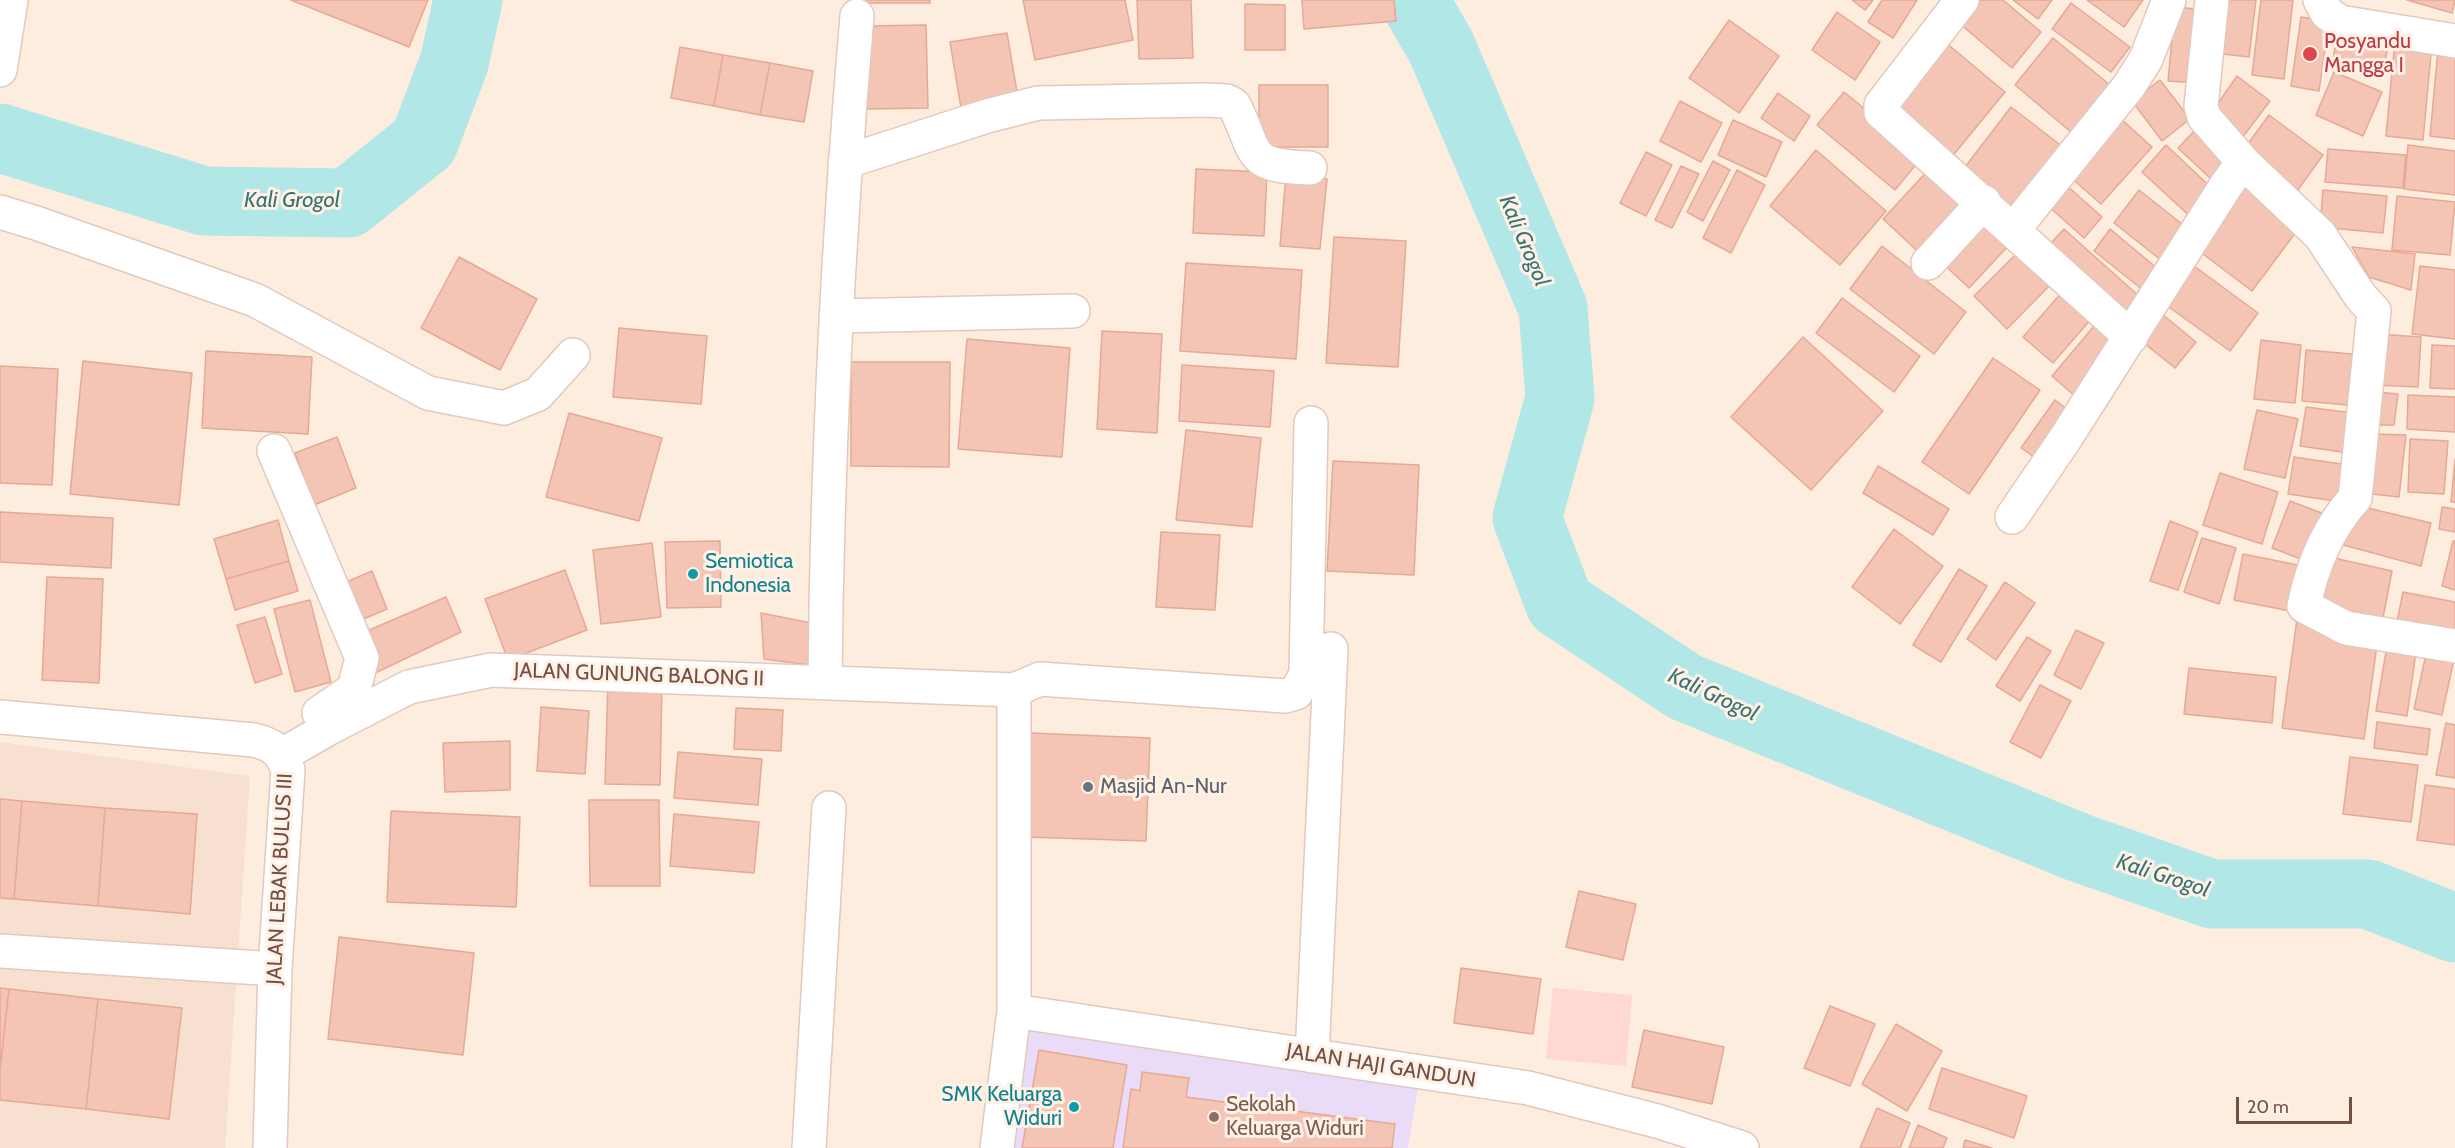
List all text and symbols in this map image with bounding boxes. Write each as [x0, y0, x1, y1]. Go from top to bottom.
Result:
place label: Posyandu Mangga I [2324, 29, 2411, 79]
marker: Posyandu Mangga I [2301, 45, 2319, 63]
water label: Kali Grogol [244, 188, 340, 214]
water label: Kali Grogol [1493, 192, 1555, 290]
place label: Semiotica Indonesia [705, 549, 793, 599]
marker: Semiotica Indonesia [686, 567, 700, 581]
street label: JALAN GUNUNG BALONG II [514, 658, 764, 692]
water label: Kali Grogol [1664, 663, 1762, 727]
street label: JALAN LEBAK BULUS III [262, 773, 298, 985]
place label: Masjid An-Nur [1100, 774, 1227, 800]
marker: Masjid An-Nur [1081, 780, 1095, 794]
water label: Kali Grogol [2113, 849, 2213, 903]
street label: JALAN HAJI GANDUN [1284, 1039, 1478, 1093]
place label: SMK Keluarga Widuri [941, 1082, 1062, 1132]
scale bar [2239, 1085, 2354, 1123]
place label: Sekolah Keluarga Widuri [1226, 1092, 1364, 1142]
text: 20 m [2247, 1096, 2289, 1118]
marker: SMK Keluarga Widuri [1067, 1100, 1081, 1114]
marker: Sekolah Keluarga Widuri [1207, 1110, 1221, 1124]

